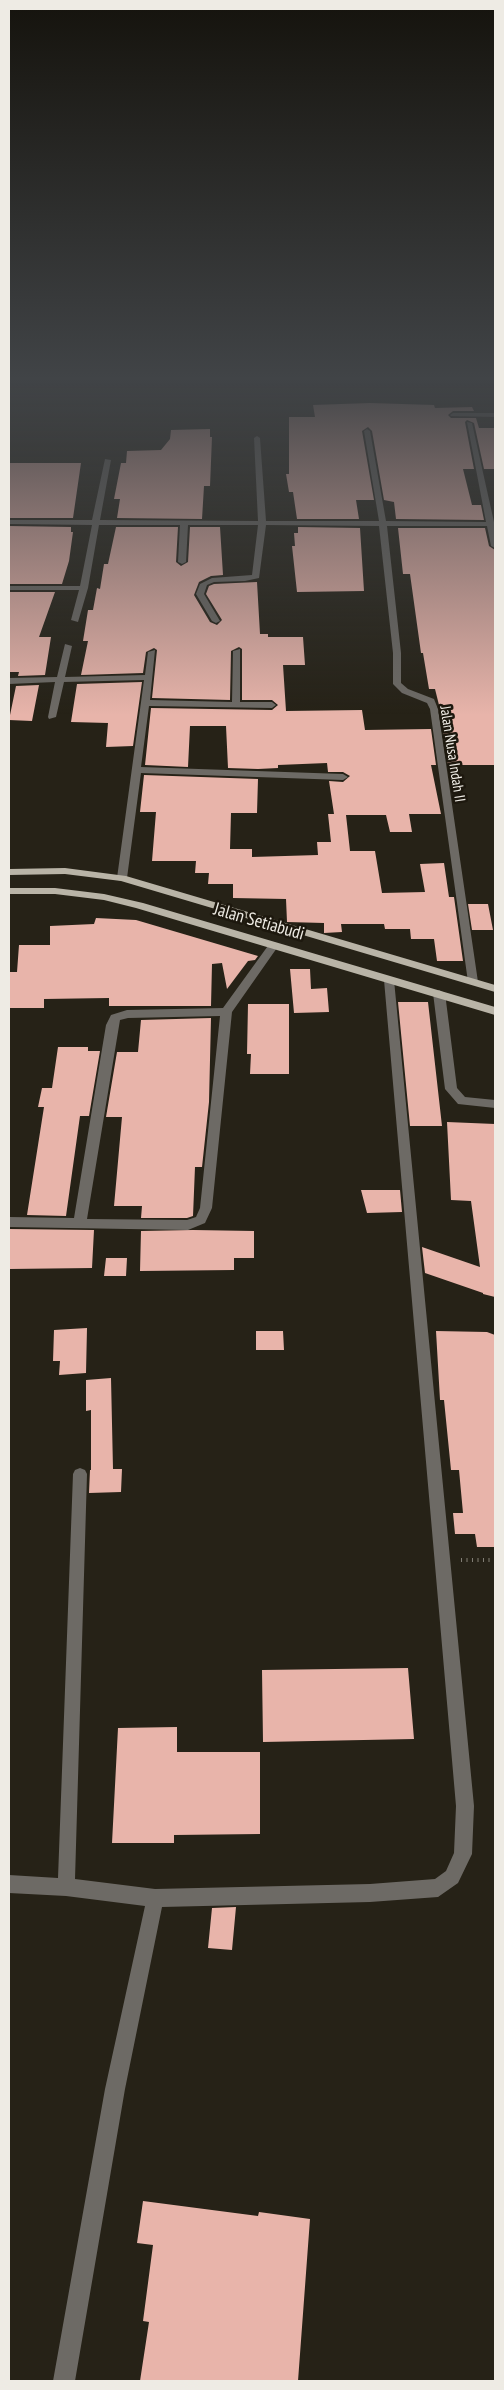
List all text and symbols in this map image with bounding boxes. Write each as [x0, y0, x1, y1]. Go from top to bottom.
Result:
street label: Jalan Nusa Indah II [436, 705, 468, 803]
street label: Jalan Setiabudi [211, 899, 307, 945]

